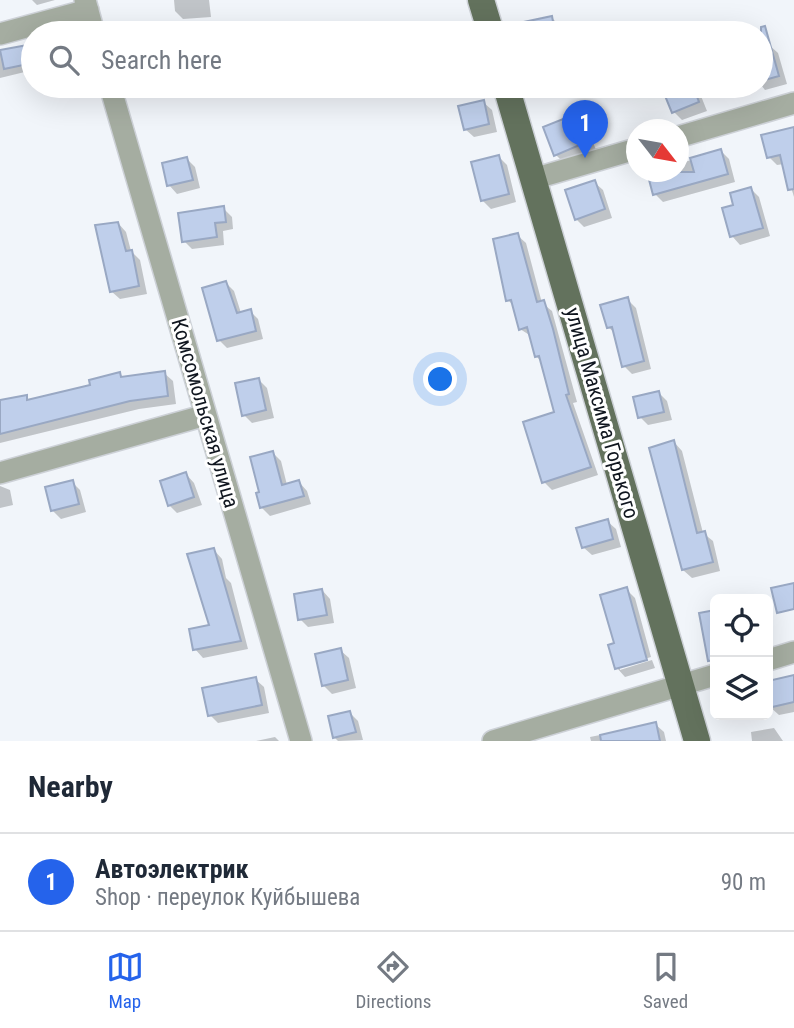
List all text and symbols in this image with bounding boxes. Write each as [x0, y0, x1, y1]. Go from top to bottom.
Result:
search box [21, 21, 773, 98]
icon: search [45, 41, 83, 79]
text: Search here [101, 45, 222, 75]
pin: 1 [562, 100, 608, 158]
north arrow [626, 119, 689, 182]
street label: улица Максима Горького [560, 305, 644, 521]
street label: Комсомольская улица [166, 315, 244, 511]
your location [423, 362, 457, 396]
map controls [710, 594, 773, 720]
button: locate [710, 594, 773, 657]
button: layers [710, 657, 773, 720]
text: Nearby [28, 769, 113, 804]
text: Автоэлектрик [95, 854, 249, 884]
text: 1 [45, 869, 57, 896]
text: 90 m [721, 869, 766, 896]
text: Shop · переулок Куйбышева [95, 884, 360, 911]
tab: Map [106, 948, 144, 1013]
tab: Directions [355, 948, 431, 1013]
tab: Saved [643, 948, 688, 1013]

